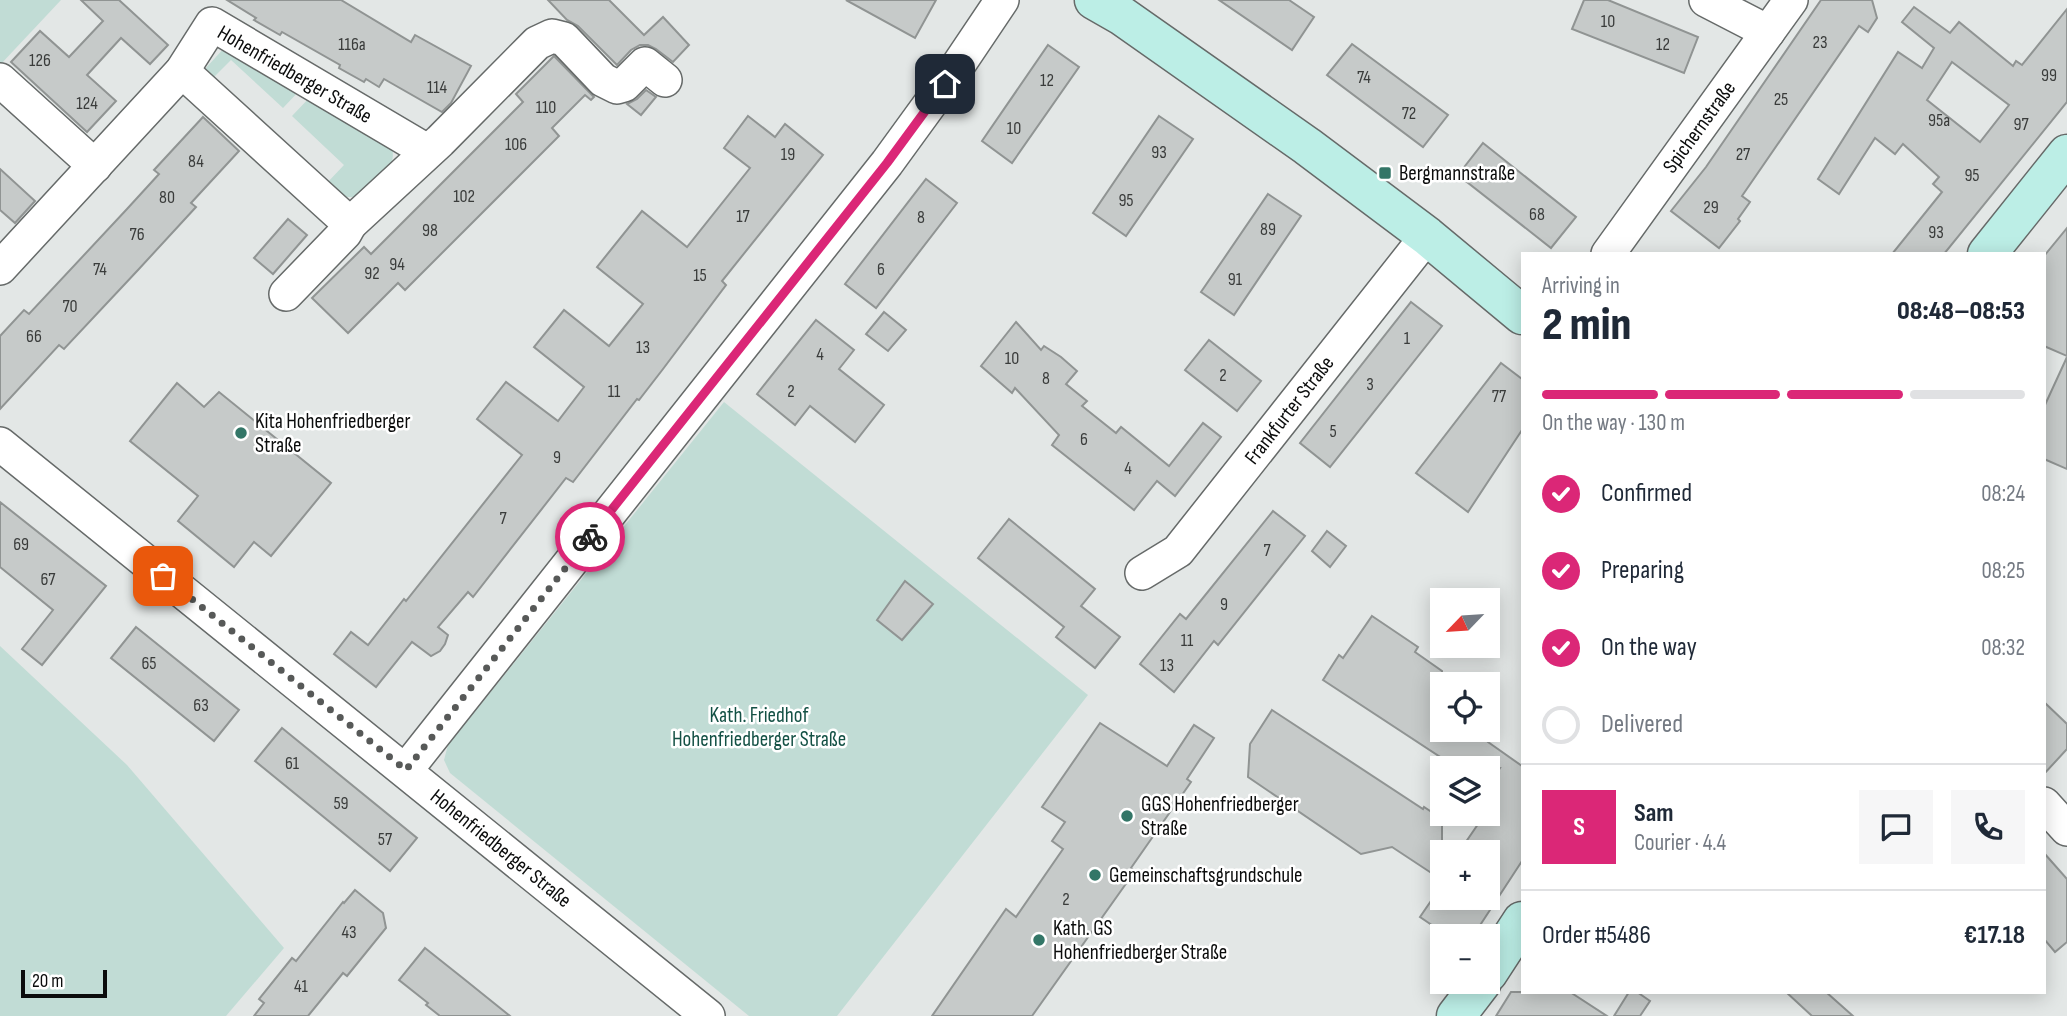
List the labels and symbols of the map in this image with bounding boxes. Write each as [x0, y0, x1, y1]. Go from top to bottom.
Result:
house number: 10 [1601, 11, 1615, 32]
street label: Hohenfriedberger Straße [213, 20, 376, 129]
house number: 23 [1813, 32, 1828, 53]
house number: 116a [338, 34, 366, 55]
house number: 12 [1656, 34, 1670, 55]
house number: 126 [29, 50, 51, 71]
pin [915, 54, 975, 114]
house number: 99 [2041, 65, 2057, 86]
house number: 74 [1357, 67, 1371, 88]
house number: 12 [1040, 70, 1054, 91]
street label: Spichernstraße [1658, 76, 1741, 178]
house number: 114 [427, 77, 448, 98]
house number: 25 [1774, 89, 1788, 110]
house number: 124 [76, 93, 98, 114]
house number: 110 [536, 97, 556, 118]
house number: 72 [1402, 103, 1416, 124]
house number: 95a [1928, 110, 1950, 131]
house number: 97 [2013, 114, 2029, 135]
house number: 10 [1007, 118, 1021, 139]
house number: 106 [505, 134, 527, 155]
house number: 93 [1151, 142, 1167, 163]
house number: 19 [781, 144, 795, 165]
house number: 27 [1736, 144, 1751, 165]
house number: 84 [188, 151, 204, 172]
place label: Bergmannstraße [1399, 161, 1515, 186]
marker: Bergmannstraße [1377, 165, 1393, 181]
house number: 95 [1964, 165, 1980, 186]
house number: 102 [453, 186, 475, 207]
house number: 80 [159, 187, 175, 208]
house number: 95 [1118, 190, 1134, 211]
house number: 29 [1703, 197, 1719, 218]
house number: 68 [1529, 204, 1545, 225]
house number: 17 [736, 206, 751, 227]
house number: 8 [917, 207, 925, 228]
house number: 89 [1260, 219, 1276, 240]
house number: 98 [422, 220, 438, 241]
house number: 93 [1928, 222, 1944, 243]
house number: 76 [129, 224, 145, 245]
house number: 94 [389, 254, 405, 275]
house number: 74 [93, 259, 107, 280]
house number: 6 [877, 259, 885, 280]
house number: 92 [364, 263, 380, 284]
house number: 15 [693, 265, 707, 286]
house number: 91 [1228, 269, 1243, 290]
house number: 70 [62, 296, 78, 317]
house number: 66 [26, 326, 42, 347]
house number: 1 [1404, 328, 1411, 349]
house number: 13 [636, 337, 650, 358]
house number: 4 [816, 344, 824, 365]
house number: 10 [1005, 348, 1019, 369]
street label: Frankfurter Straße [1239, 351, 1339, 469]
house number: 2 [1219, 365, 1227, 386]
house number: 8 [1042, 368, 1050, 389]
house number: 3 [1366, 374, 1374, 395]
house number: 11 [608, 381, 621, 402]
house number: 2 [787, 381, 795, 402]
house number: 77 [1492, 386, 1507, 407]
place label: Kita Hohenfriedberger Straße [255, 409, 411, 458]
house number: 5 [1329, 421, 1337, 442]
marker: Kita Hohenfriedberger Straße [233, 425, 249, 441]
house number: 6 [1080, 429, 1088, 450]
house number: 9 [553, 447, 561, 468]
house number: 4 [1124, 458, 1132, 479]
courier [555, 502, 625, 572]
house number: 7 [499, 508, 507, 529]
house number: 69 [13, 534, 29, 555]
house number: 7 [1263, 540, 1271, 561]
pin [133, 546, 193, 606]
house number: 67 [40, 569, 56, 590]
north arrow [1430, 588, 1500, 658]
house number: 9 [1220, 594, 1228, 615]
house number: 11 [1181, 630, 1194, 651]
house number: 65 [141, 653, 157, 674]
house number: 13 [1160, 655, 1174, 676]
house number: 63 [193, 695, 209, 716]
park label: Kath. Friedhof Hohenfriedberger Straße [672, 703, 846, 752]
house number: 61 [285, 753, 300, 774]
street label: Hohenfriedberger Straße [425, 784, 576, 913]
place label: GGS Hohenfriedberger Straße [1141, 792, 1299, 841]
house number: 59 [333, 793, 349, 814]
marker: GGS Hohenfriedberger Straße [1119, 808, 1135, 824]
house number: 57 [378, 829, 393, 850]
place label: Gemeinschaftsgrundschule [1109, 863, 1303, 888]
marker: Gemeinschaftsgrundschule [1087, 867, 1103, 883]
house number: 2 [1062, 889, 1070, 910]
place label: Kath. GS Hohenfriedberger Straße [1053, 916, 1227, 965]
house number: 43 [341, 922, 357, 943]
marker: Kath. GS Hohenfriedberger Straße [1031, 932, 1047, 948]
scale bar [21, 967, 107, 999]
house number: 41 [294, 976, 309, 997]

